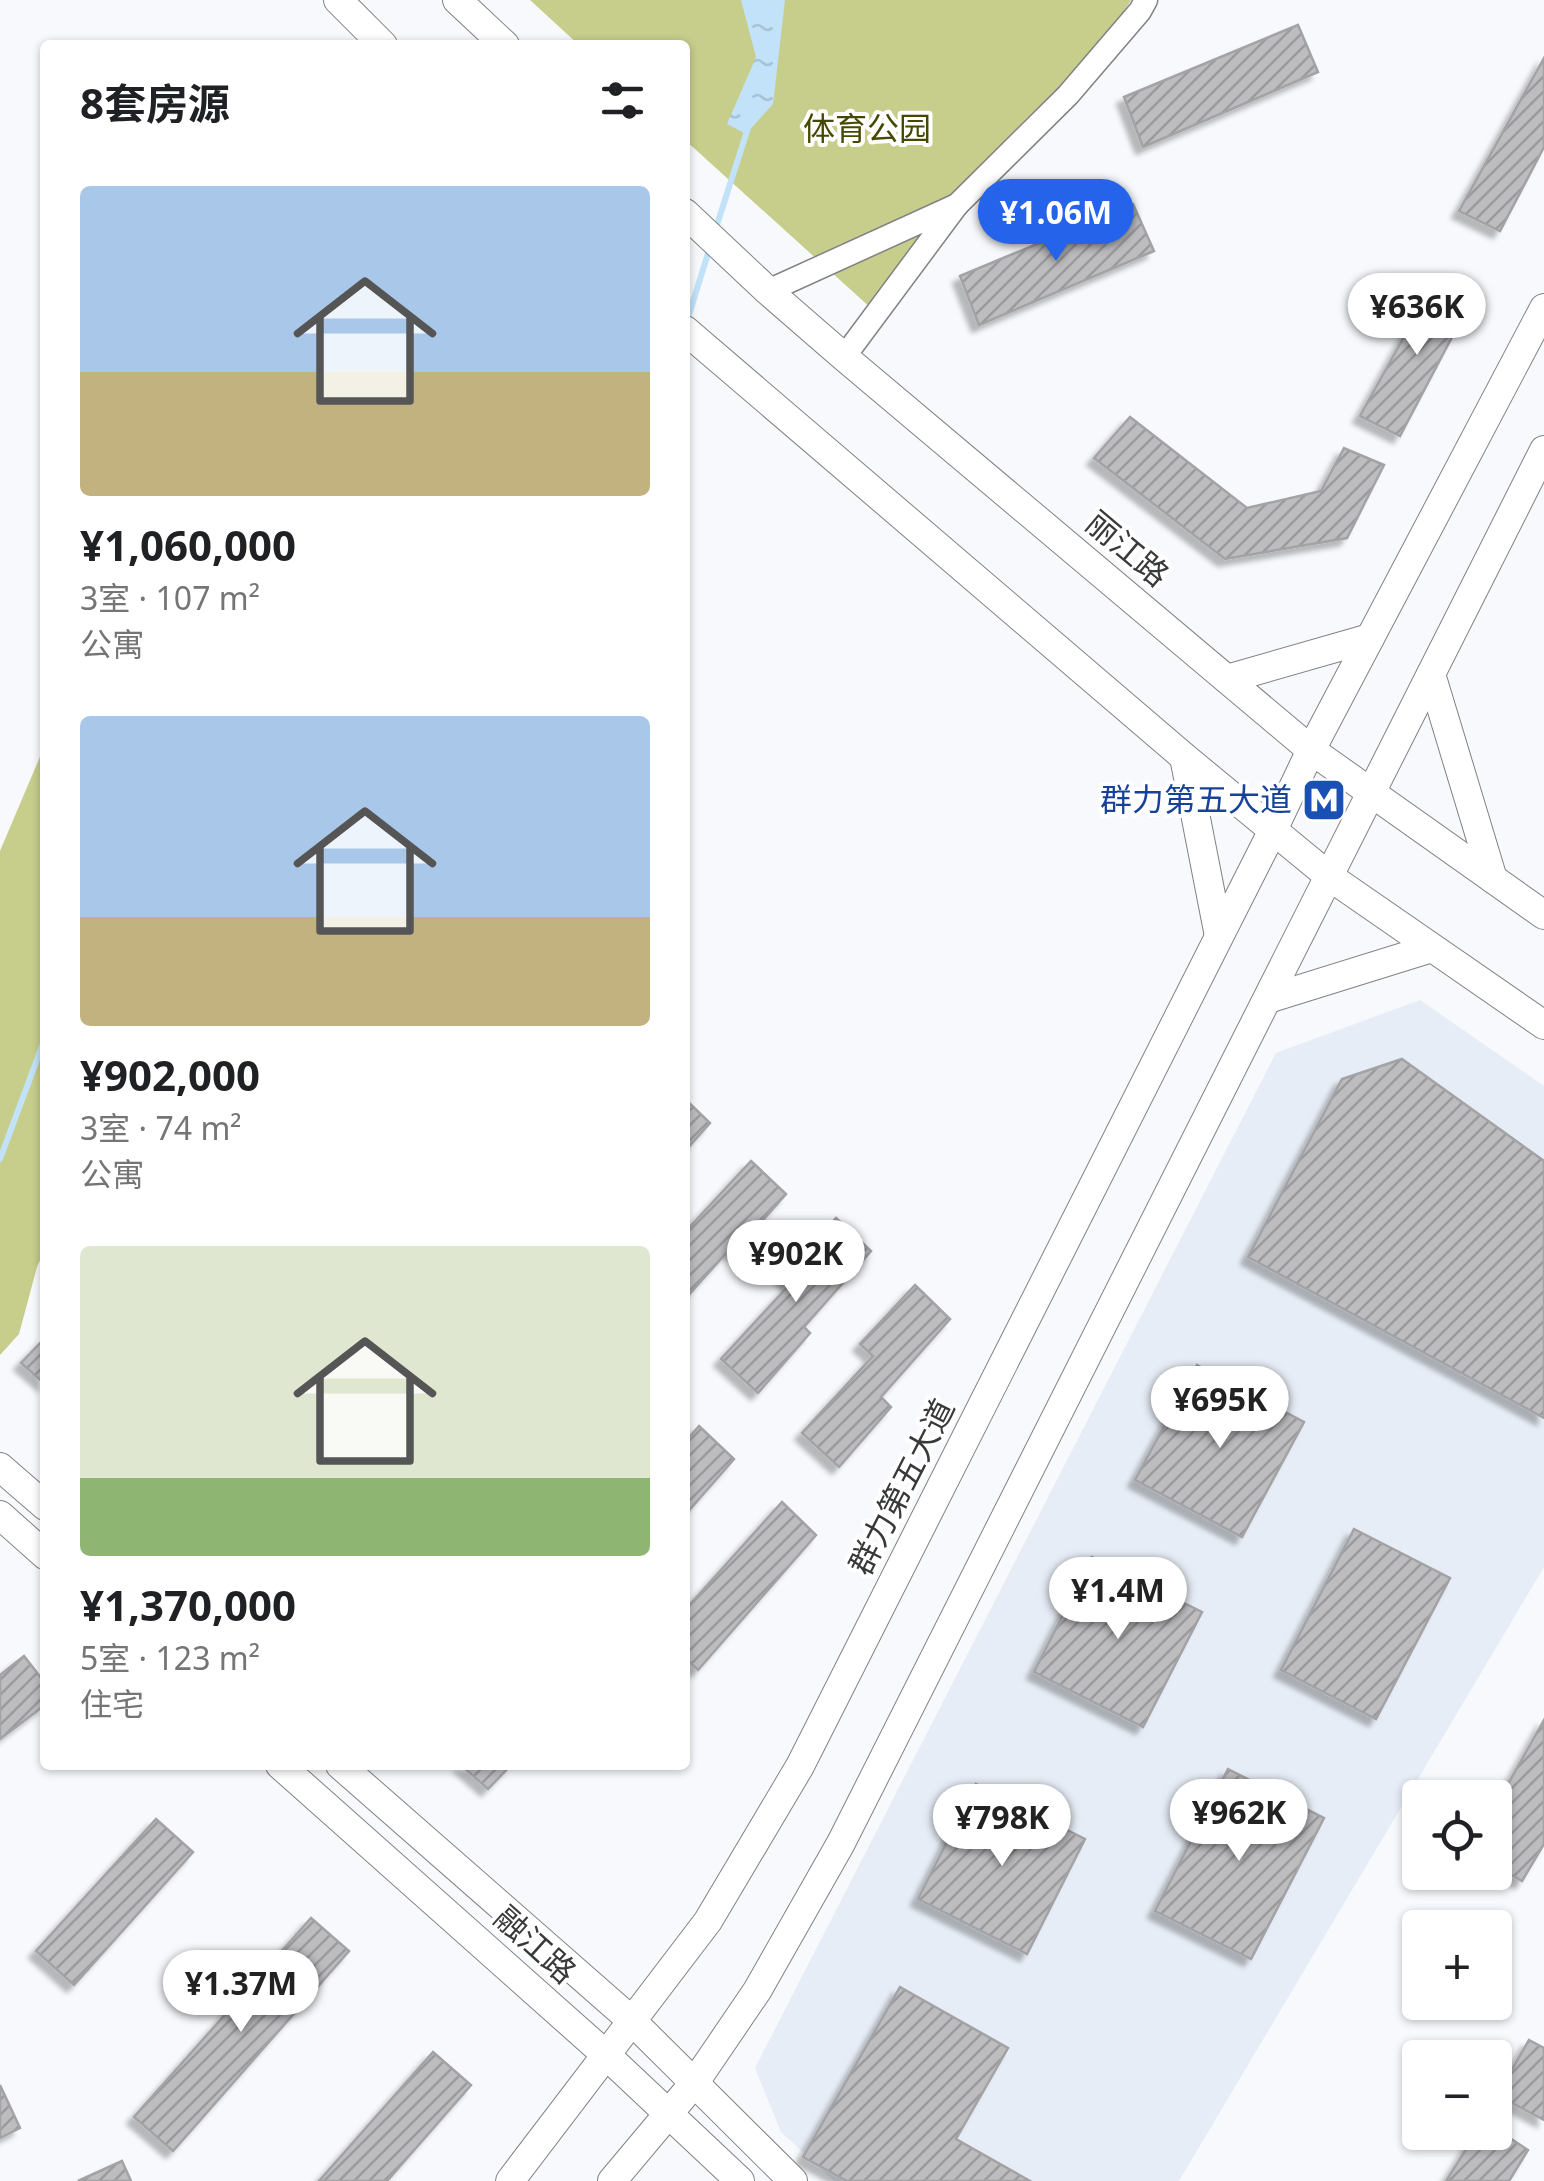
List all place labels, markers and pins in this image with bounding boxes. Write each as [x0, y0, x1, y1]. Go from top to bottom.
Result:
pin: ¥1.06M [975, 179, 1137, 264]
pin: ¥636K [1347, 273, 1487, 358]
place label: 群力第五大道 [1100, 777, 1292, 820]
metro station icon: 群力第五大道 [1301, 777, 1347, 823]
pin: ¥902K [726, 1220, 866, 1305]
pin: ¥695K [1150, 1366, 1290, 1451]
pin: ¥1.4M [1048, 1557, 1188, 1642]
pin: ¥962K [1169, 1779, 1309, 1864]
pin: ¥798K [932, 1784, 1072, 1869]
pin: ¥1.37M [160, 1950, 322, 2035]

